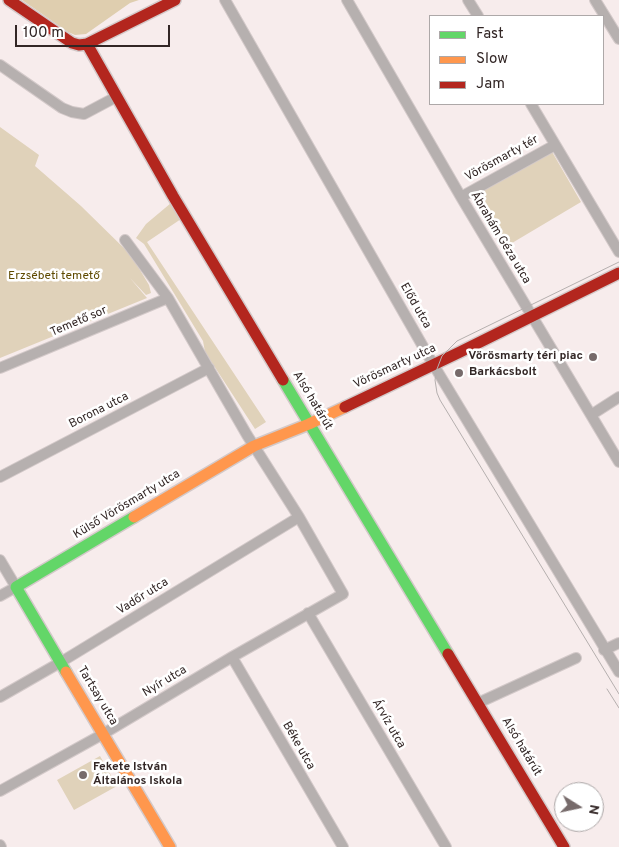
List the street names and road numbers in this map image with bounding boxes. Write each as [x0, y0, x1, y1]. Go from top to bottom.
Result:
street label: Vörösmarty tér [463, 133, 541, 185]
street label: Ábrahám Géza utca [467, 189, 533, 287]
street label: Előd utca [396, 281, 434, 331]
street label: Temető sor [49, 304, 109, 340]
street label: Vörösmarty utca [352, 342, 438, 392]
street label: Alsó határút [289, 369, 335, 433]
street label: Borona utca [67, 390, 131, 432]
street label: Külső Vörösmarty utca [71, 467, 183, 543]
street label: Vadőr utca [115, 576, 171, 618]
street label: Nyír utca [140, 663, 190, 701]
street label: Tartsay utca [74, 664, 120, 728]
street label: Árvíz utca [368, 697, 408, 751]
street label: Alsó határút [498, 715, 544, 779]
street label: Béke utca [278, 719, 318, 773]

